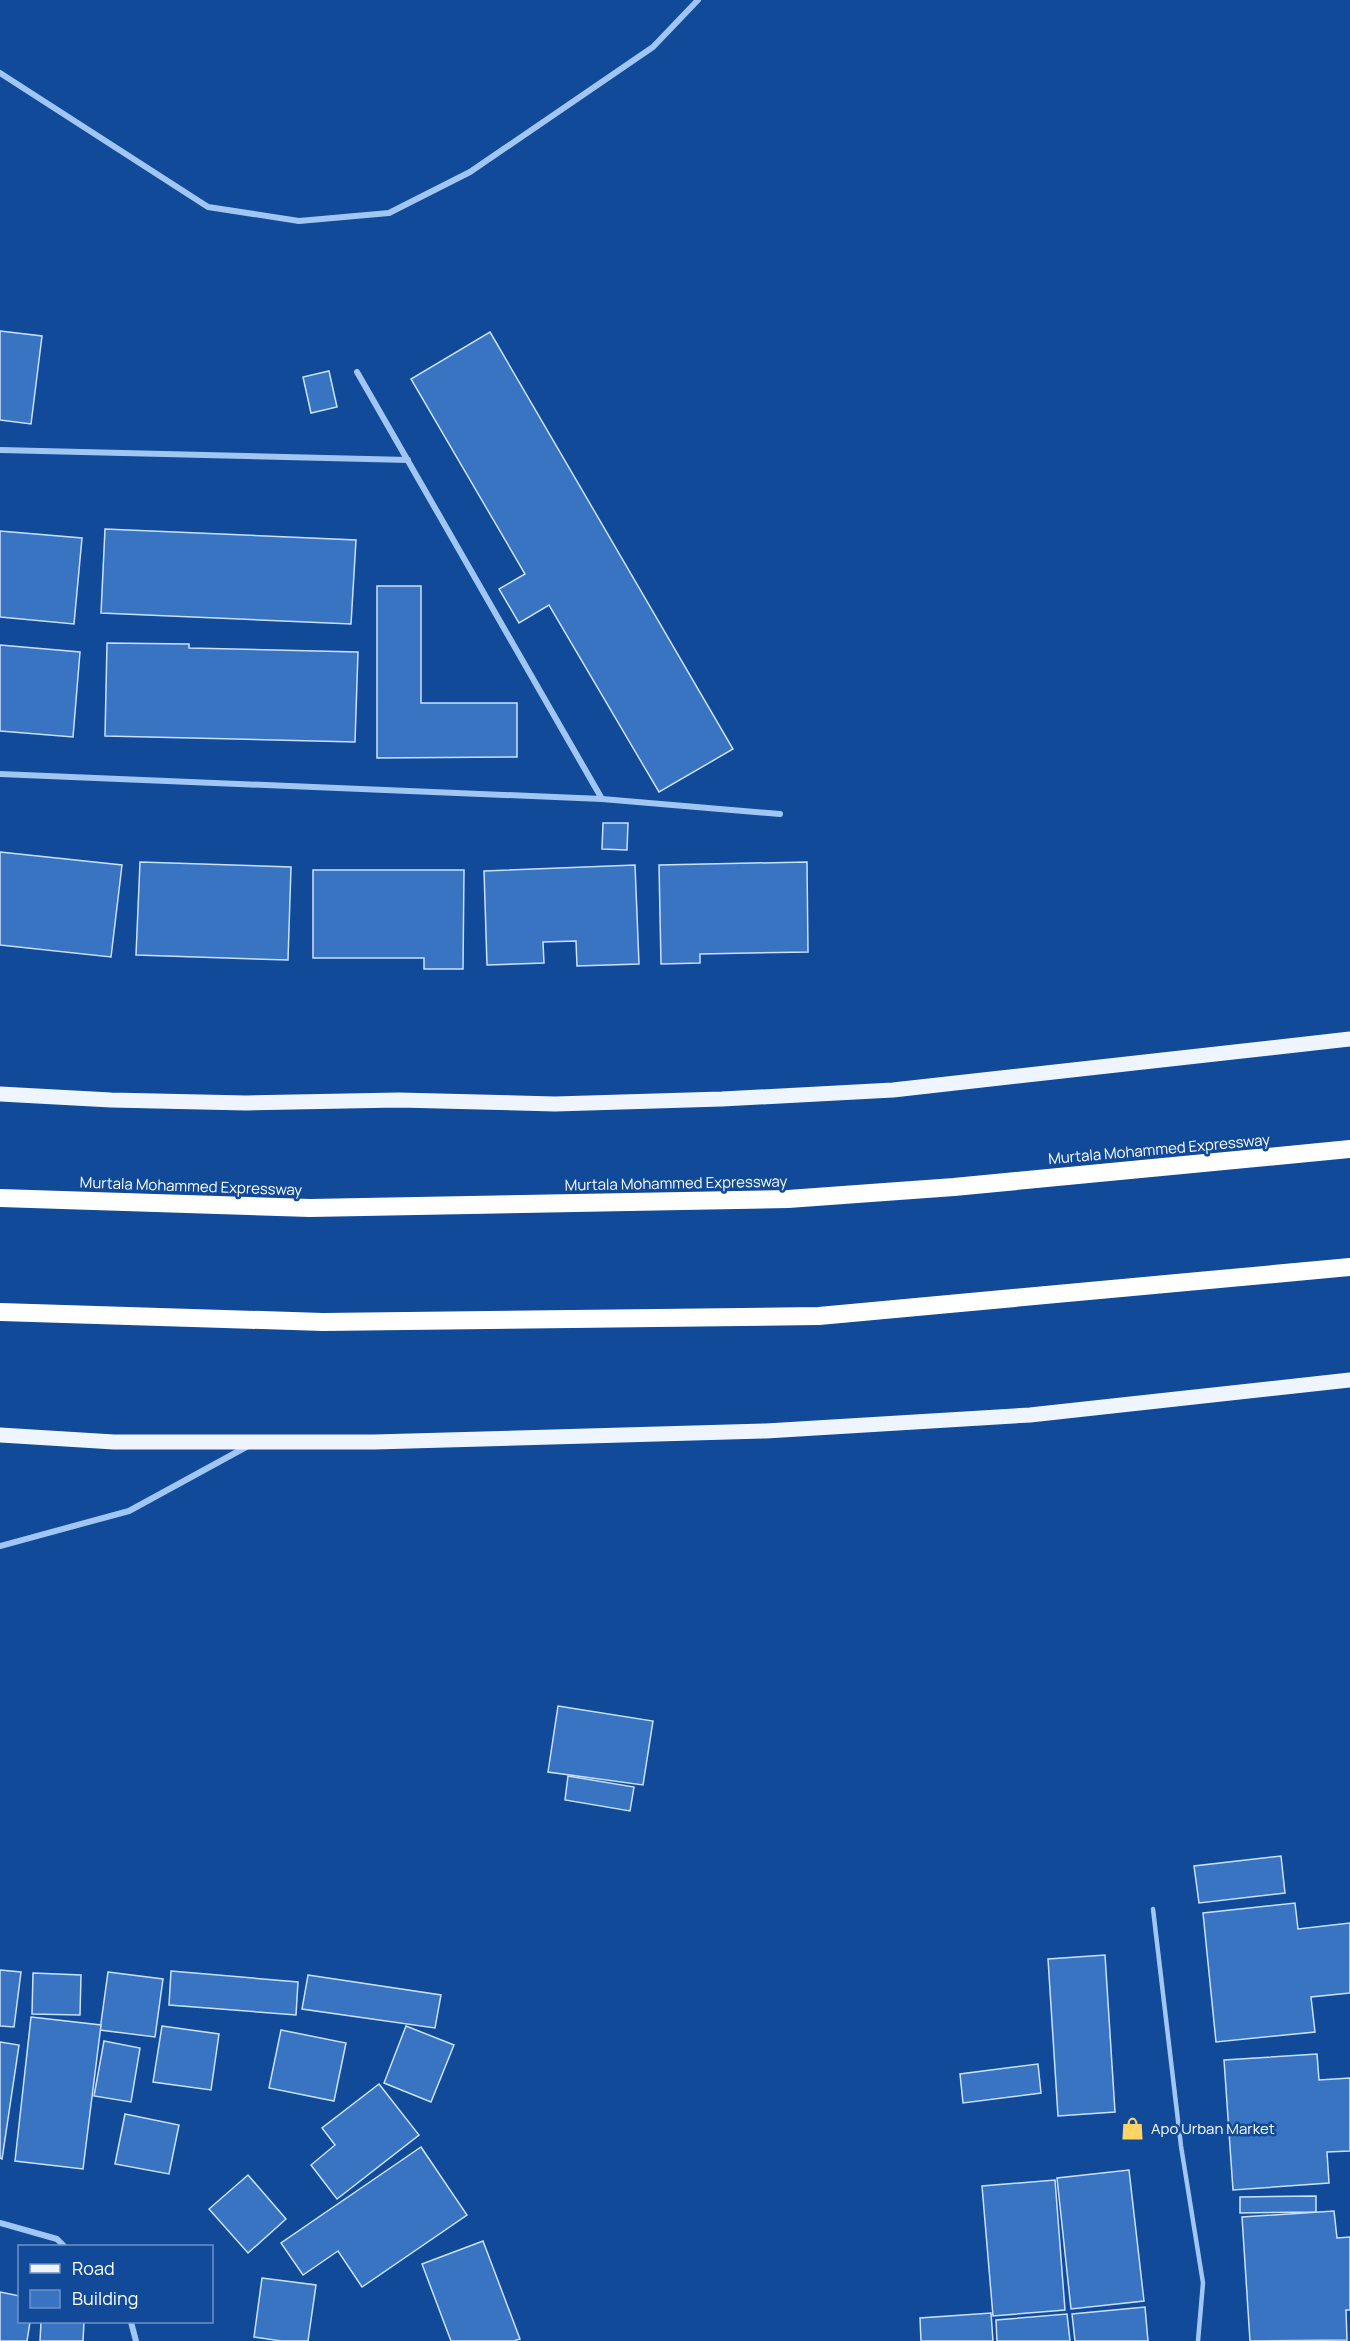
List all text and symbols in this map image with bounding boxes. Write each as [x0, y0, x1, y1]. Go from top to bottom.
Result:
street label: Murtala Mohammed Expressway [1047, 1129, 1271, 1169]
street label: Murtala Mohammed Expressway [565, 1171, 788, 1195]
street label: Murtala Mohammed Expressway [79, 1172, 303, 1200]
shop icon: Apo Urban Market [1120, 2115, 1146, 2141]
place label: Apo Urban Market [1151, 2118, 1275, 2139]
legend [18, 2245, 213, 2323]
text: Road [72, 2256, 115, 2280]
text: Building [72, 2286, 138, 2310]

